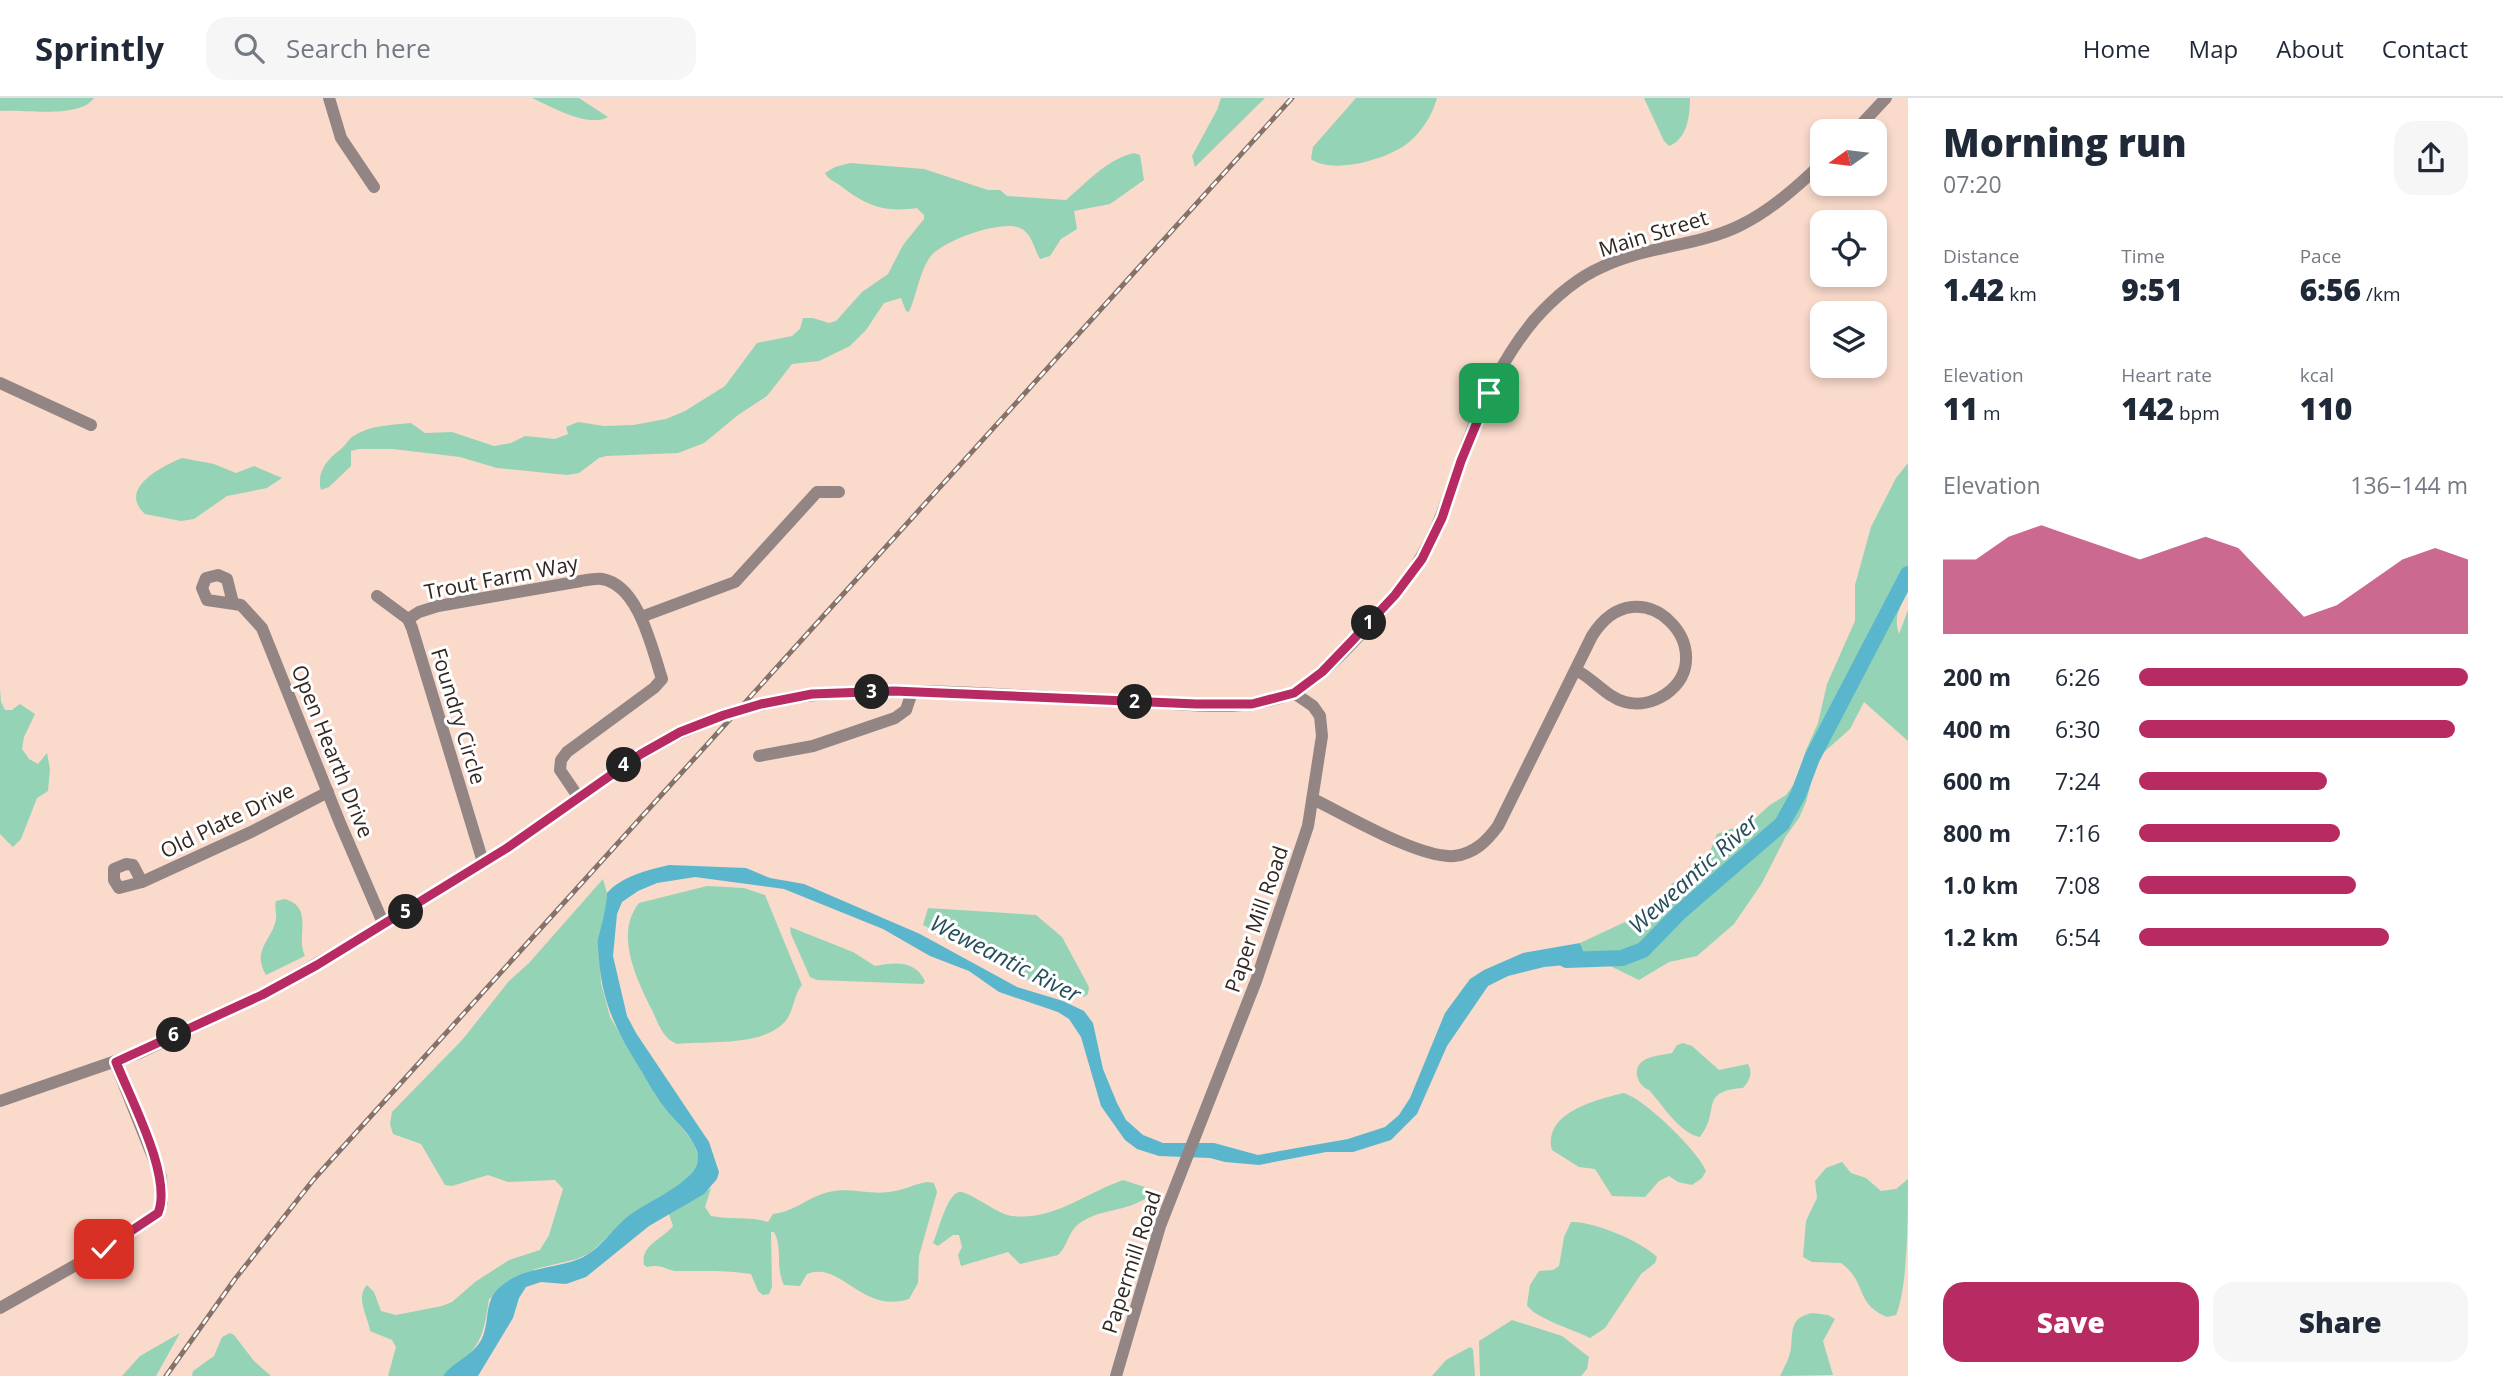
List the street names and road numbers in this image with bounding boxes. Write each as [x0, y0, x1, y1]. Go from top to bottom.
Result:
street label: Main Street [1595, 203, 1711, 263]
street label: Trout Farm Way [422, 548, 581, 606]
street label: Foundry Circle [425, 645, 493, 787]
street label: Open Hearth Drive [286, 660, 380, 842]
street label: Old Plate Drive [155, 775, 299, 865]
street label: Paper Mill Road [1218, 842, 1294, 996]
street label: Papermill Road [1095, 1187, 1167, 1337]

